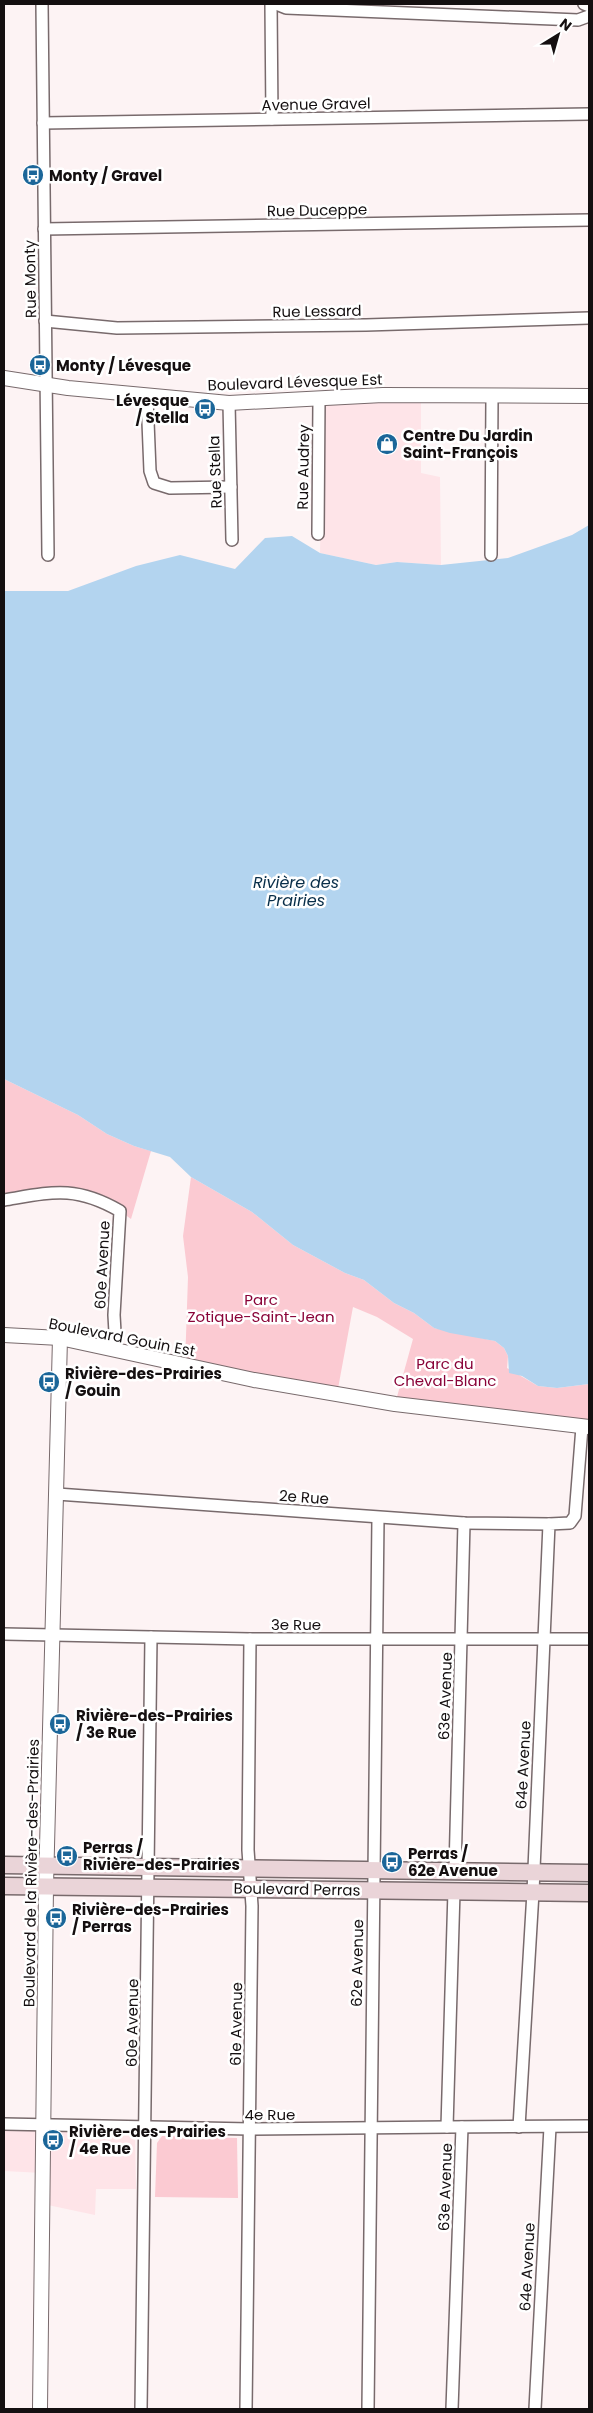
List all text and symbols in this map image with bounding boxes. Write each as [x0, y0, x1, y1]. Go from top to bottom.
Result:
north arrow [533, 10, 583, 60]
text: N [556, 13, 576, 36]
street label: Avenue Gravel [261, 93, 371, 115]
bus stop icon: Monty / Gravel [21, 163, 45, 187]
place label: Monty / Gravel [49, 165, 162, 186]
street label: Rue Duceppe [267, 199, 367, 221]
street label: Rue Monty [19, 239, 41, 318]
street label: Rue Lessard [272, 300, 362, 322]
bus stop icon: Monty / Lévesque [28, 353, 52, 377]
place label: Monty / Lévesque [56, 355, 191, 376]
street label: Boulevard Lévesque Est [207, 368, 383, 396]
place label: Lévesque / Stella [116, 390, 189, 428]
bus stop icon: Lévesque / Stella [193, 397, 217, 421]
street label: Rue Audrey [292, 424, 314, 510]
place label: Centre Du Jardin Saint-François [403, 425, 533, 463]
shop icon: Centre Du Jardin Saint-François [375, 432, 399, 456]
street label: Rue Stella [203, 435, 227, 509]
water label: Rivière des Prairies [253, 871, 339, 912]
street label: 60e Avenue [89, 1220, 115, 1310]
park label: Parc Zotique-Saint-Jean [187, 1289, 335, 1327]
street label: Boulevard Gouin Est [47, 1312, 197, 1362]
park label: Parc du Cheval-Blanc [394, 1353, 496, 1391]
place label: Rivière-des-Prairies / Gouin [65, 1363, 222, 1401]
bus stop icon: Rivière-des-Prairies / Gouin [37, 1370, 61, 1394]
street label: 2e Rue [278, 1485, 330, 1509]
street label: 3e Rue [271, 1614, 321, 1635]
street label: 63e Avenue [433, 1652, 457, 1740]
place label: Rivière-des-Prairies / 3e Rue [76, 1705, 233, 1743]
bus stop icon: Rivière-des-Prairies / 3e Rue [48, 1712, 72, 1736]
street label: 64e Avenue [510, 1720, 536, 1810]
street label: Boulevard de la Rivière-des-Prairies [18, 1738, 44, 2007]
place label: Perras / Rivière-des-Prairies [83, 1837, 240, 1875]
place label: Perras / 62e Avenue [408, 1843, 498, 1881]
bus stop icon: Perras / Rivière-des-Prairies [55, 1844, 79, 1868]
bus stop icon: Perras / 62e Avenue [380, 1850, 404, 1874]
street label: Boulevard Perras [233, 1877, 361, 1901]
place label: Rivière-des-Prairies / Perras [72, 1899, 229, 1937]
bus stop icon: Rivière-des-Prairies / Perras [44, 1906, 68, 1930]
street label: 62e Avenue [346, 1919, 368, 2007]
street label: 60e Avenue [121, 1979, 143, 2067]
street label: 61e Avenue [225, 1982, 247, 2066]
street label: 4e Rue [245, 2104, 295, 2125]
place label: Rivière-des-Prairies / 4e Rue [69, 2121, 226, 2159]
bus stop icon: Rivière-des-Prairies / 4e Rue [41, 2128, 65, 2152]
street label: 63e Avenue [433, 2143, 457, 2231]
street label: 64e Avenue [514, 2222, 540, 2312]

